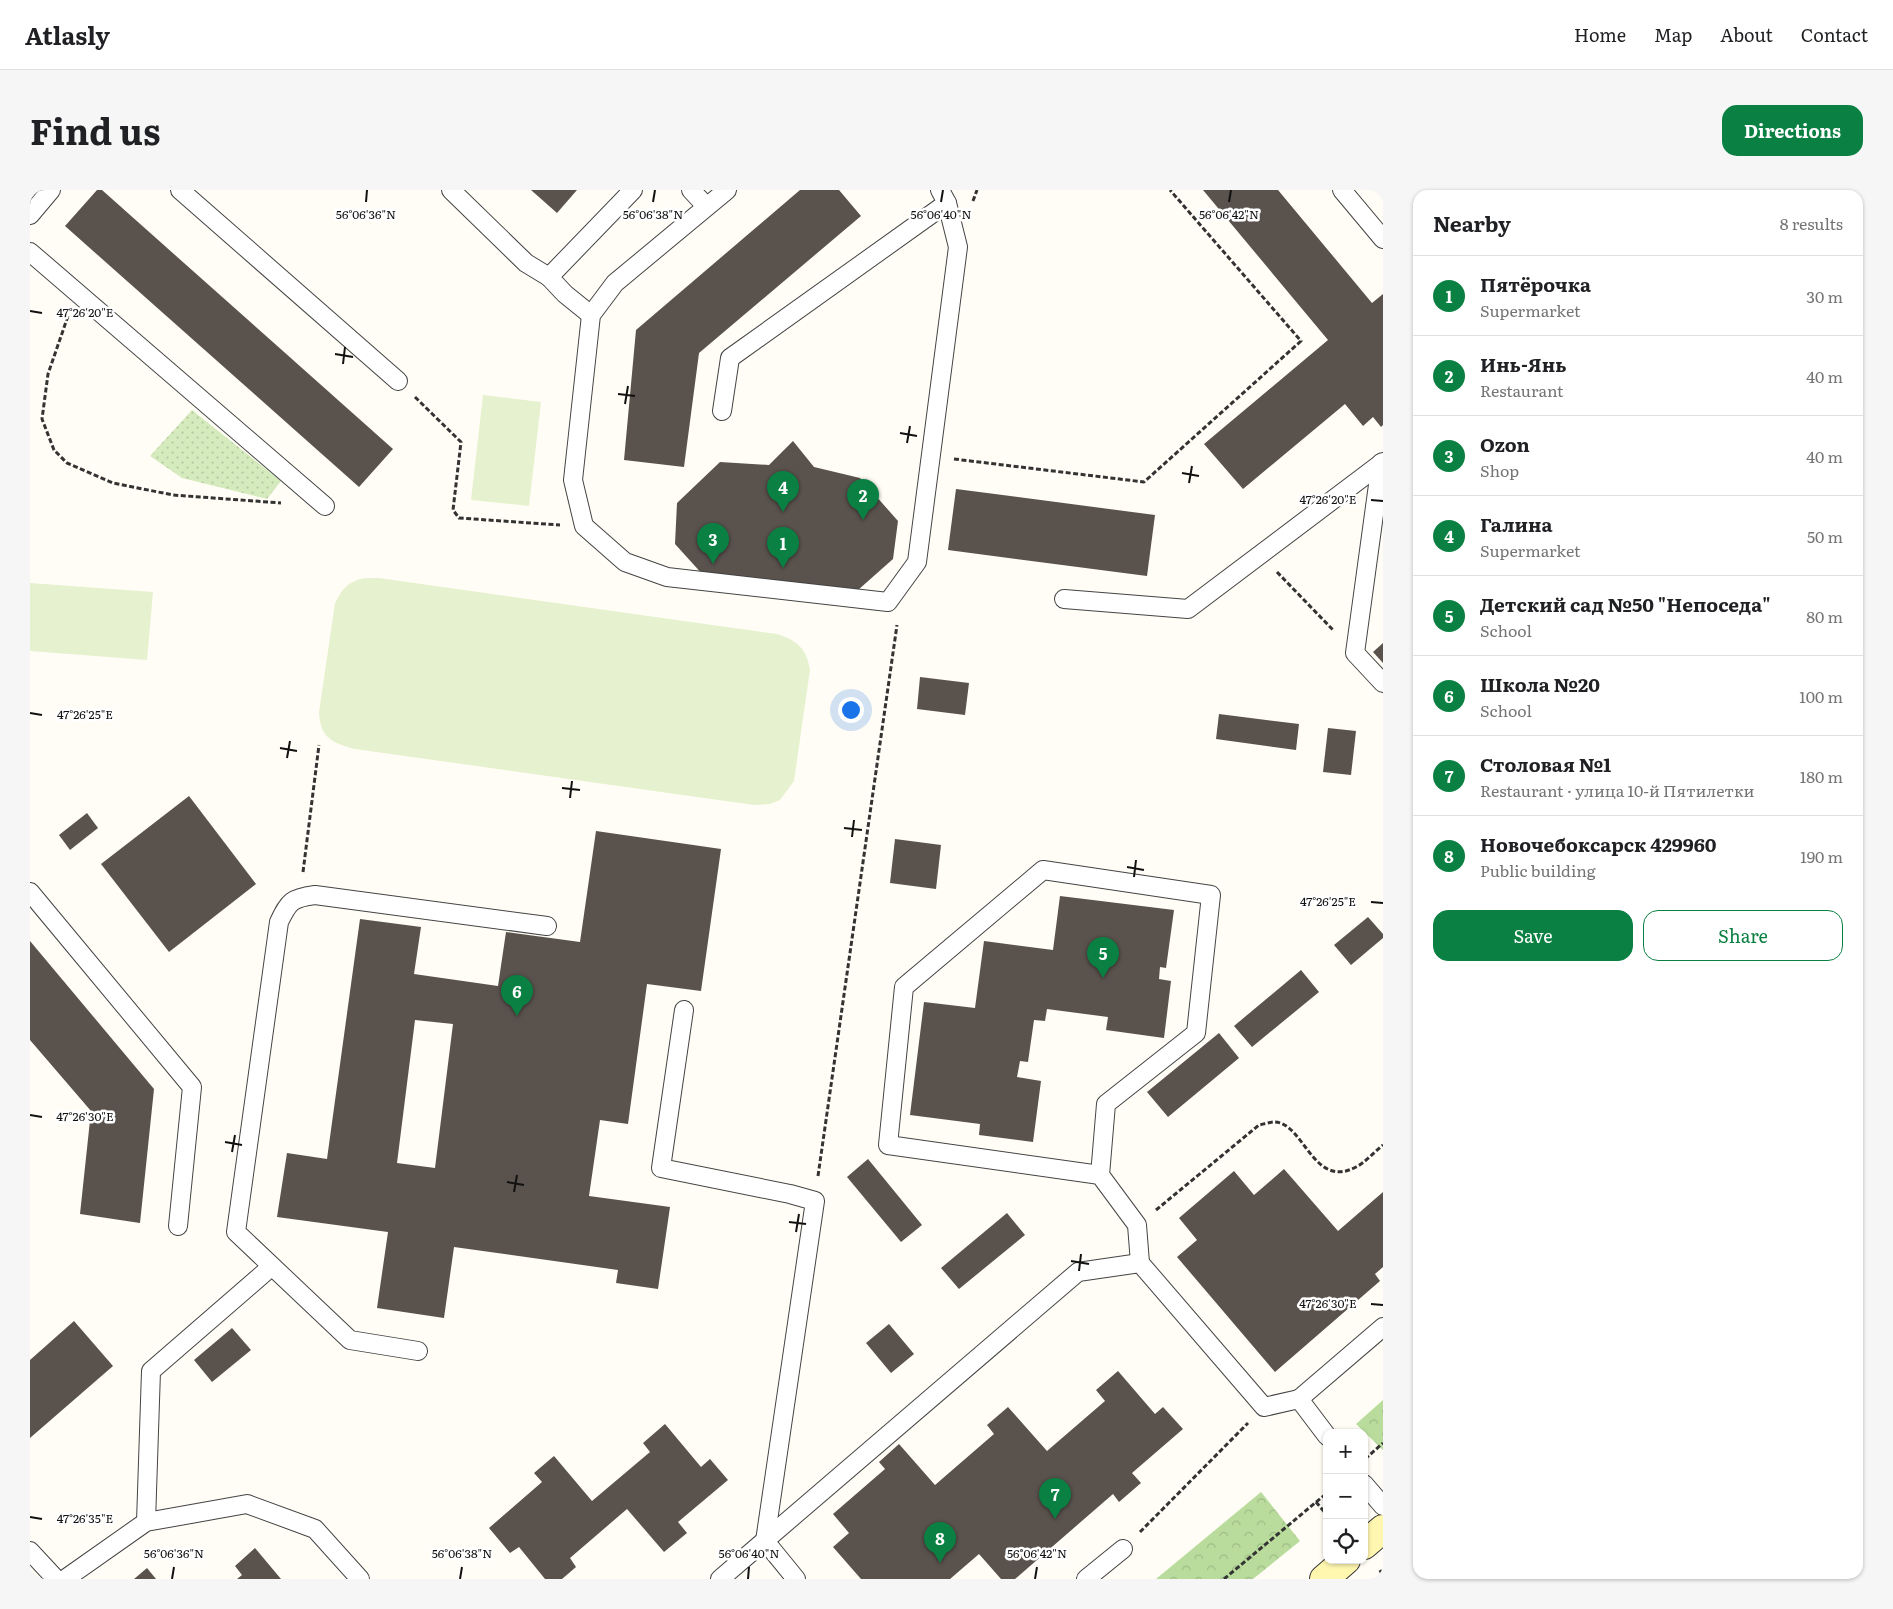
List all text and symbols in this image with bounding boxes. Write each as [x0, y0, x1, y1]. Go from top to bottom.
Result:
text: Atlasly [25, 17, 110, 52]
text: Home [1574, 21, 1626, 48]
text: Map [1654, 21, 1692, 48]
text: About [1720, 21, 1773, 48]
text: Contact [1801, 21, 1868, 48]
text: Find us [30, 104, 160, 156]
button: Directions [1722, 105, 1863, 156]
text: 56°06'36"N [336, 205, 396, 223]
text: 56°06'38"N [623, 205, 683, 223]
text: 56°06'40"N [911, 205, 971, 223]
text: 56°06'42"N [1199, 205, 1259, 223]
text: Nearby [1433, 207, 1511, 238]
text: 8 results [1780, 211, 1843, 235]
text: Пятёрочка [1480, 270, 1591, 298]
text: 1 [1446, 284, 1452, 308]
text: 30 m [1806, 284, 1843, 308]
text: Supermarket [1480, 298, 1580, 322]
text: 47°26'20"E [57, 303, 114, 321]
text: Инь-Янь [1480, 350, 1566, 378]
text: 2 [1445, 364, 1453, 388]
text: 40 m [1806, 364, 1843, 388]
text: Restaurant [1480, 378, 1564, 402]
text: Ozon [1480, 430, 1530, 458]
text: 3 [1445, 444, 1453, 468]
text: 40 m [1806, 444, 1843, 468]
text: Shop [1480, 458, 1519, 482]
pin: 4 [767, 471, 799, 512]
pin: 2 [847, 479, 879, 520]
text: 47°26'20"E [1300, 490, 1357, 508]
text: Галина [1480, 510, 1552, 538]
pin: 3 [697, 523, 729, 564]
text: 4 [1444, 524, 1454, 548]
text: 50 m [1807, 524, 1843, 548]
pin: 1 [767, 527, 799, 568]
text: Supermarket [1480, 538, 1580, 562]
text: Детский сад №50 "Непоседа" [1480, 590, 1770, 618]
text: 5 [1445, 604, 1453, 628]
text: 80 m [1806, 604, 1843, 628]
text: School [1480, 618, 1532, 642]
text: Школа №20 [1480, 670, 1600, 698]
text: 6 [1444, 684, 1454, 708]
text: 100 m [1799, 684, 1843, 708]
your location [838, 697, 864, 723]
text: School [1480, 698, 1532, 722]
text: 47°26'25"E [57, 705, 113, 723]
text: Столовая №1 [1480, 750, 1611, 778]
text: 7 [1445, 764, 1453, 788]
text: 180 m [1800, 764, 1843, 788]
text: Restaurant · улица 10-й Пятилетки [1480, 778, 1754, 802]
text: Новочебоксарск 429960 [1480, 830, 1717, 858]
text: 8 [1444, 844, 1454, 868]
text: 190 m [1800, 844, 1843, 868]
text: Public building [1480, 858, 1596, 882]
text: 47°26'25"E [1300, 892, 1356, 910]
button: Save [1433, 910, 1633, 961]
button: Share [1643, 910, 1843, 961]
pin: 5 [1087, 937, 1119, 978]
pin: 6 [501, 975, 533, 1016]
text: 47°26'30"E [56, 1107, 114, 1125]
text: 47°26'30"E [1299, 1294, 1357, 1312]
map controls [1323, 1429, 1368, 1564]
button: + [1323, 1429, 1368, 1474]
button: − [1323, 1474, 1368, 1519]
pin: 7 [1039, 1478, 1071, 1519]
text: 47°26'35"E [57, 1509, 114, 1527]
button: locate [1323, 1519, 1368, 1564]
pin: 8 [924, 1522, 956, 1563]
text: 56°06'36"N [144, 1544, 204, 1562]
text: 56°06'38"N [432, 1544, 492, 1562]
text: 56°06'40"N [719, 1544, 779, 1562]
text: 56°06'42"N [1007, 1544, 1067, 1562]

